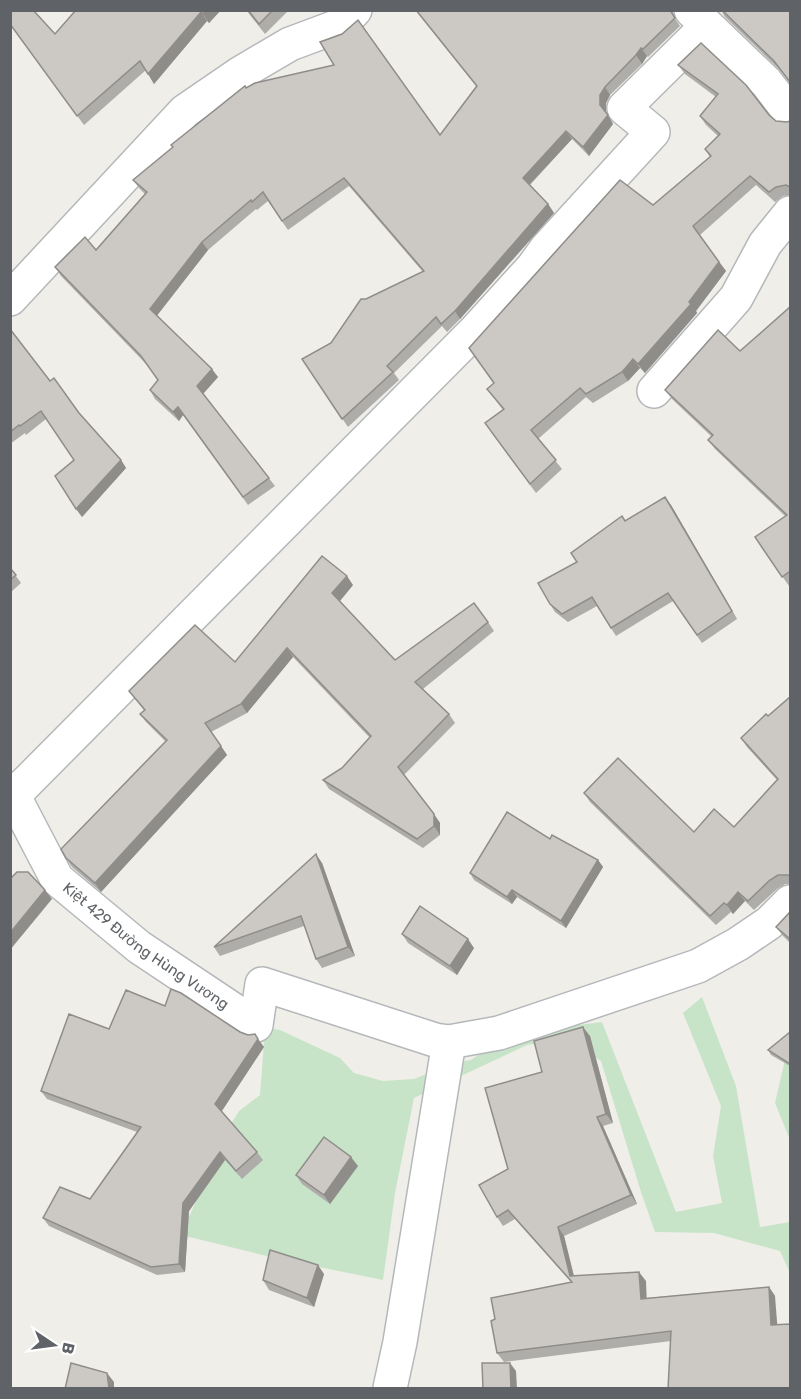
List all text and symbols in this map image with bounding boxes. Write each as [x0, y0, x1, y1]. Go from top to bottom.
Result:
street label: Kiệt 429 Đường Hùng Vương [59, 879, 232, 1013]
north arrow [24, 1315, 84, 1375]
text: B [58, 1341, 79, 1356]

